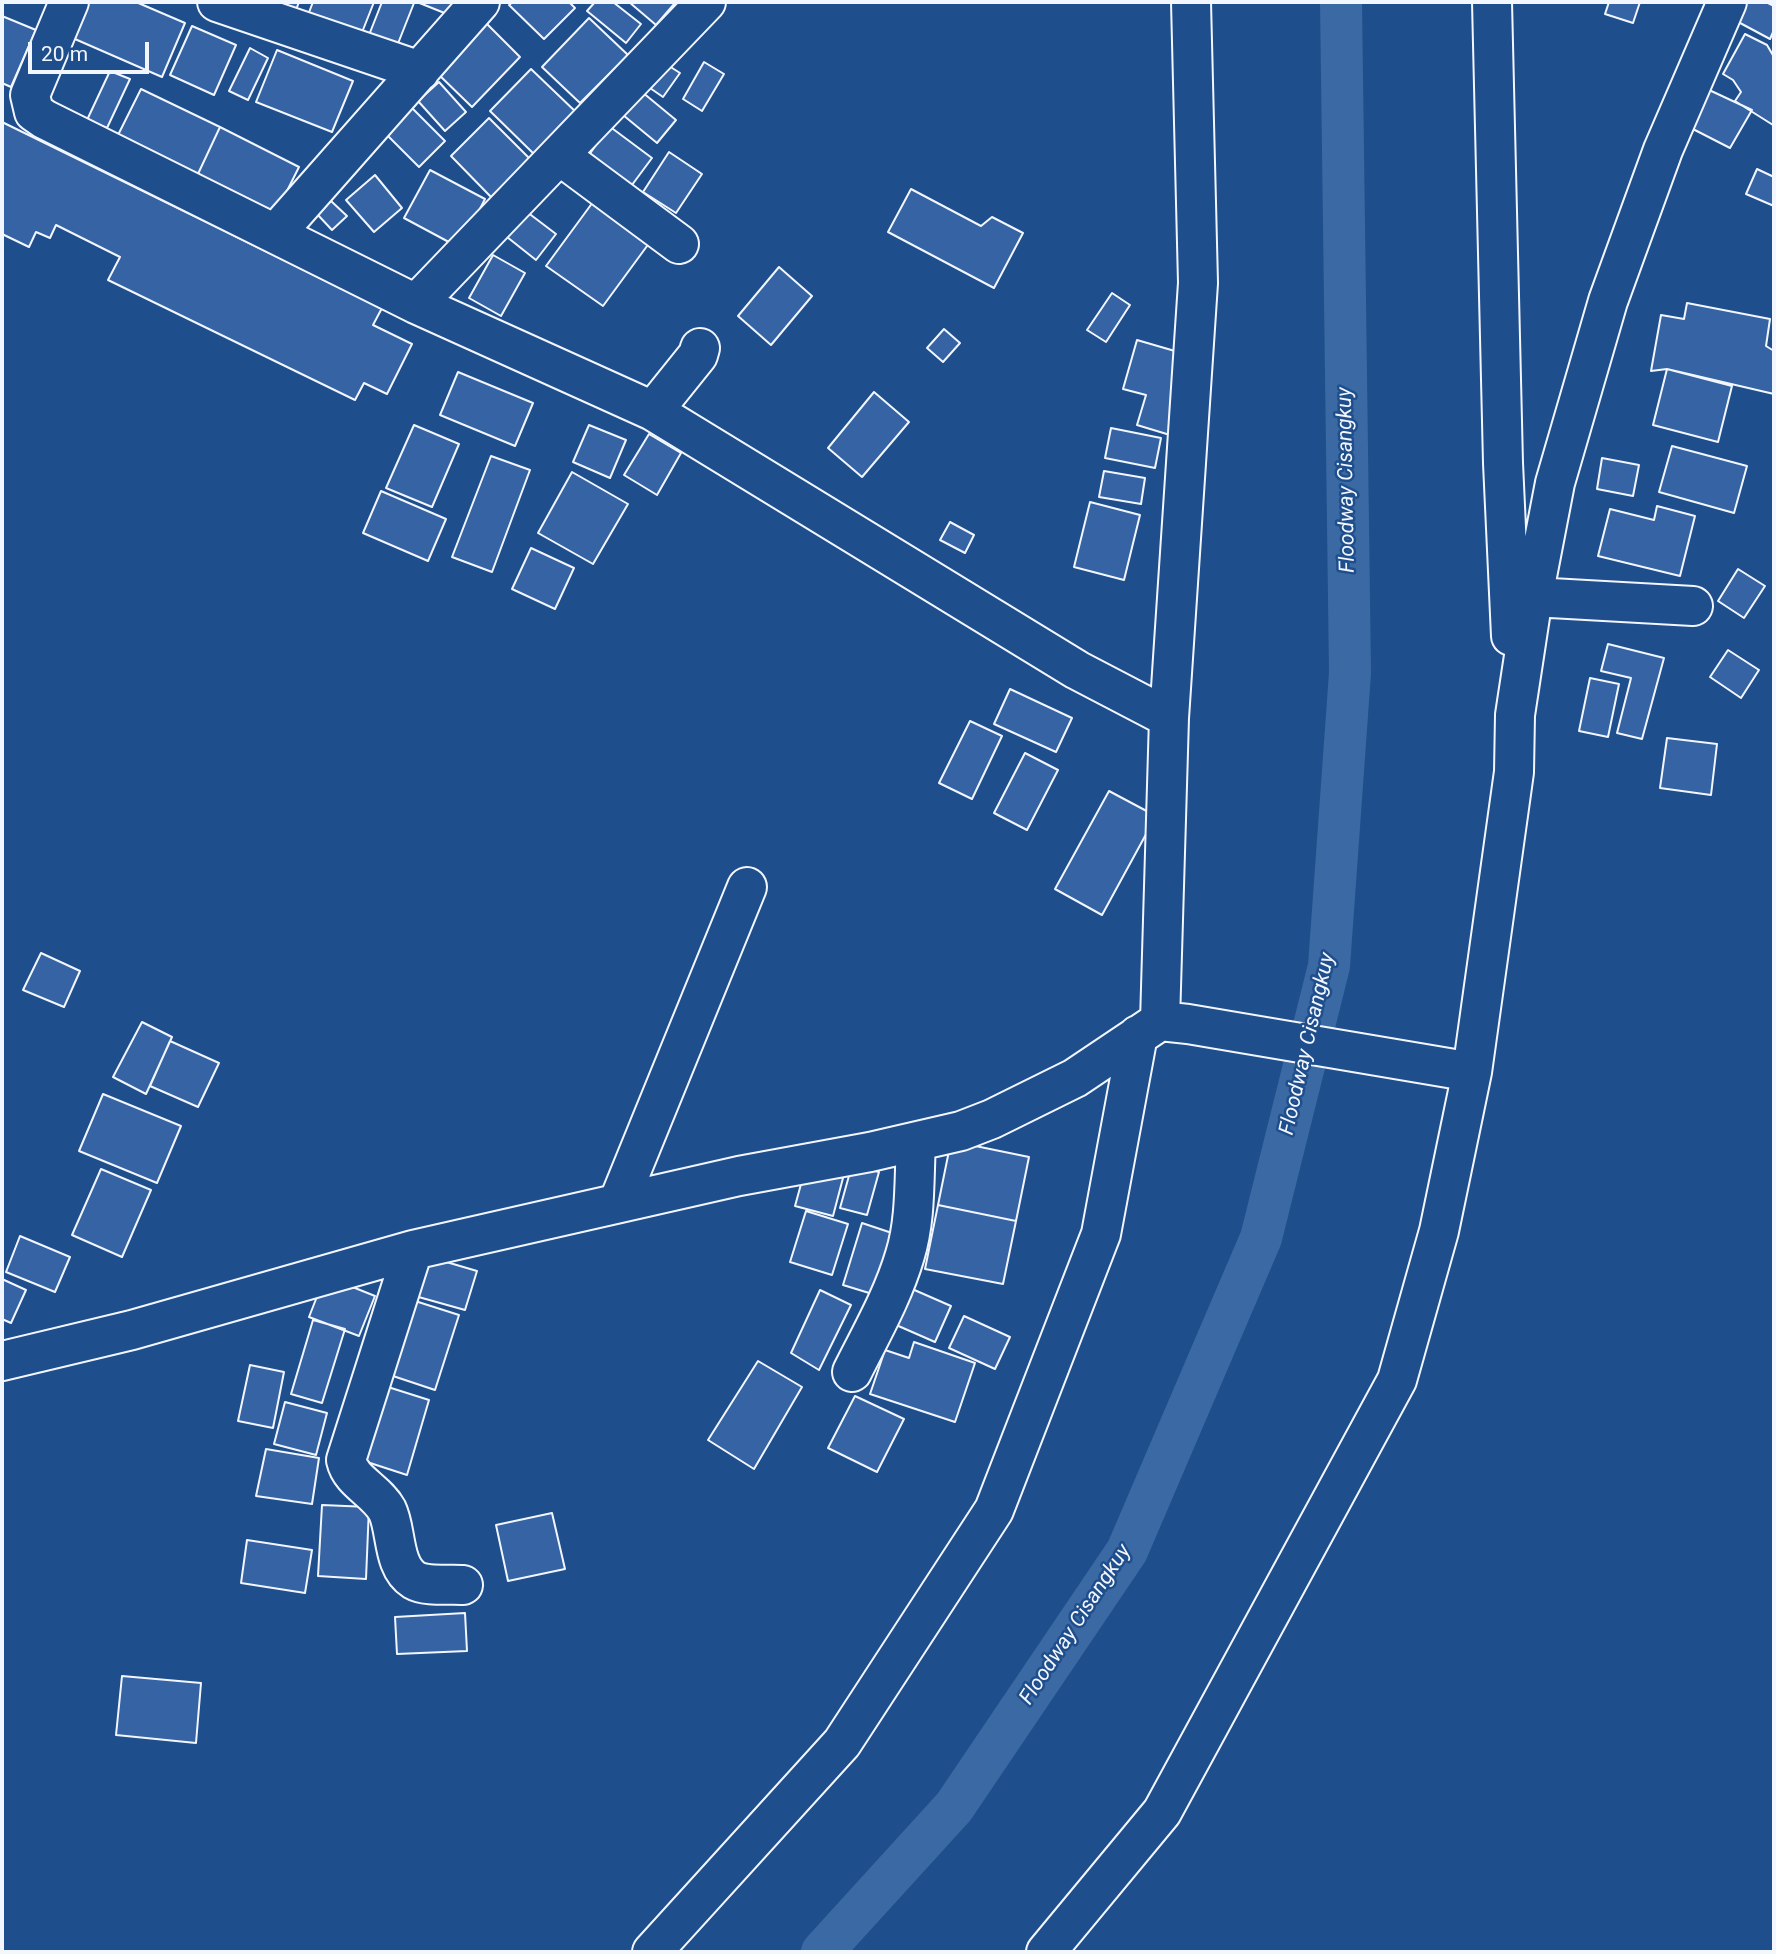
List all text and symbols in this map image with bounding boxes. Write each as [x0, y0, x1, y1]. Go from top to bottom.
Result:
scale bar [32, 28, 152, 72]
text: 20 m [41, 42, 88, 66]
water label: Floodway Cisangkuy [1333, 387, 1361, 573]
water label: Floodway Cisangkuy [1275, 951, 1341, 1137]
water label: Floodway Cisangkuy [1015, 1540, 1137, 1710]

